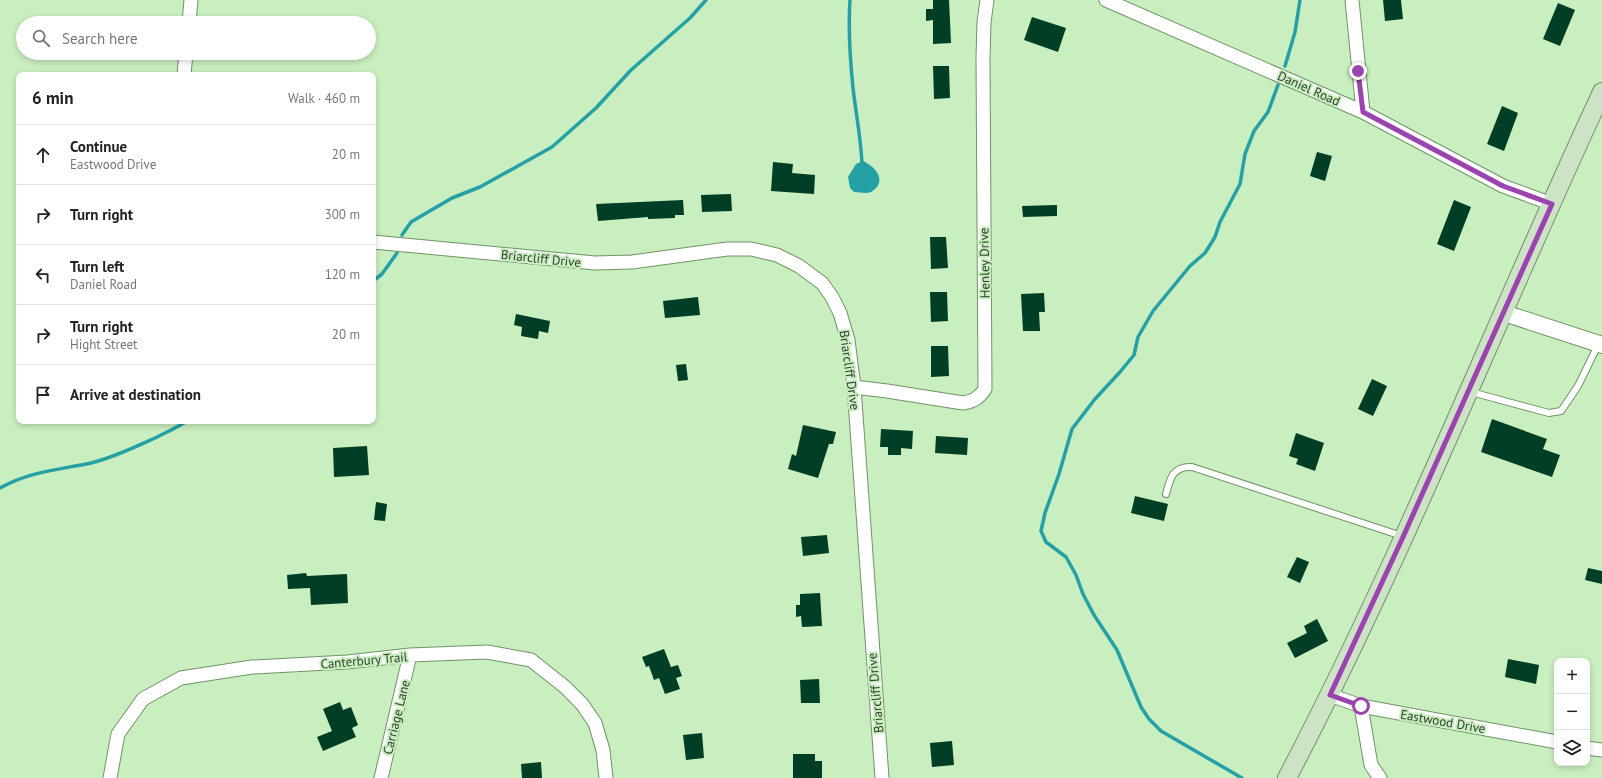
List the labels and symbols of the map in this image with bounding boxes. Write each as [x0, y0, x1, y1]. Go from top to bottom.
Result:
route end [1349, 62, 1367, 80]
street label: Daniel Road [1275, 67, 1343, 110]
street label: Henley Drive [975, 227, 994, 299]
street label: Briarcliff Drive [500, 246, 582, 271]
street label: Briarcliff Drive [835, 329, 864, 411]
street label: Canterbury Trail [320, 648, 408, 673]
street label: Briarcliff Drive [864, 652, 887, 734]
street label: Carriage Lane [379, 678, 414, 756]
route start [1352, 697, 1370, 715]
street label: Eastwood Drive [1399, 706, 1487, 737]

